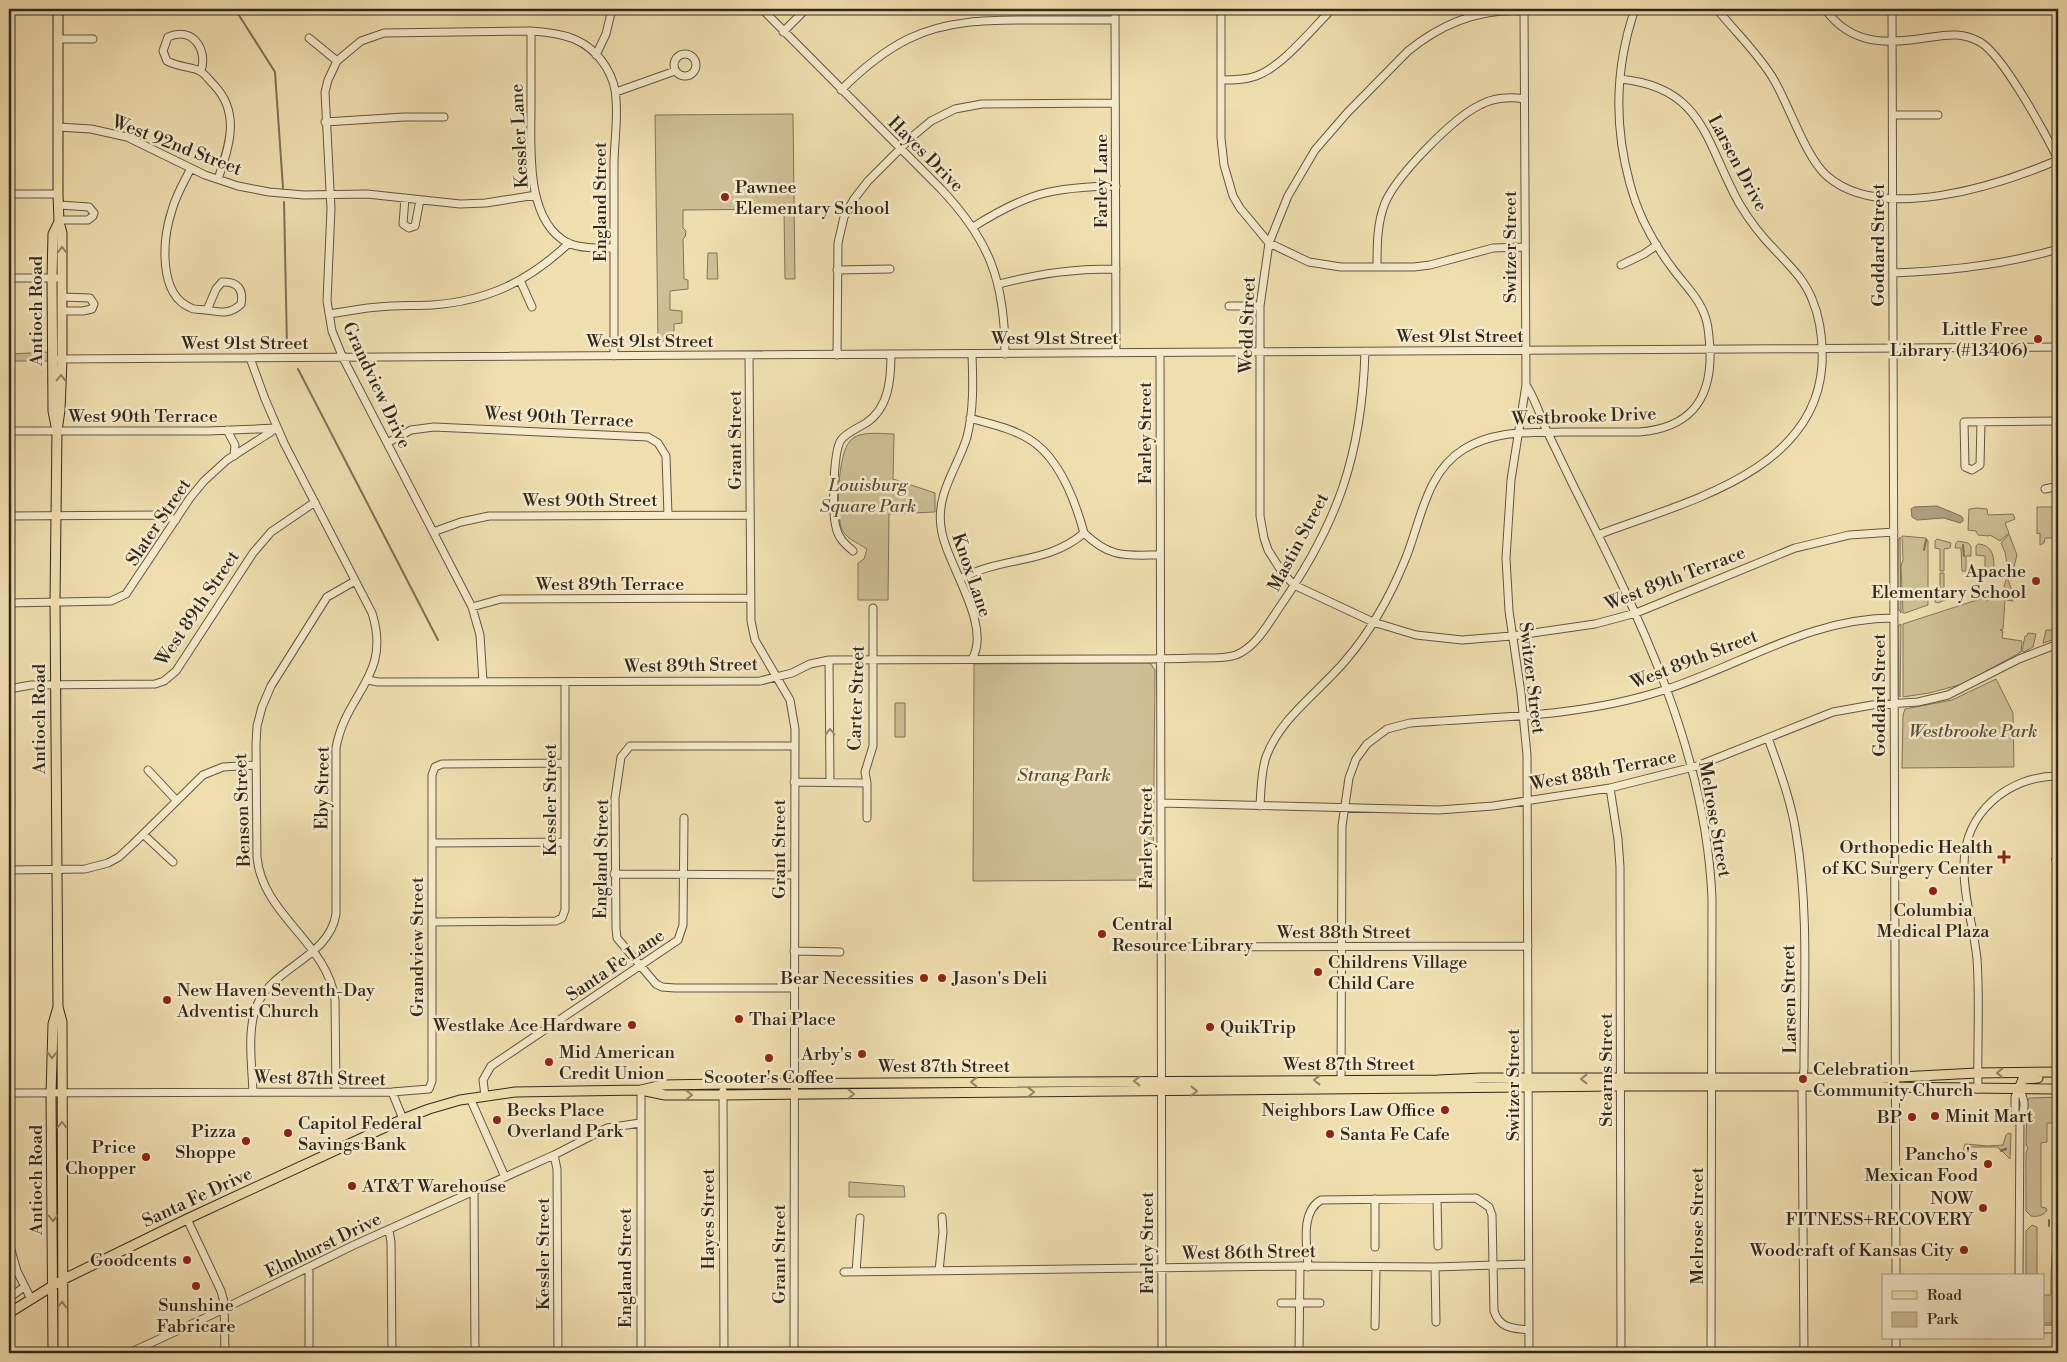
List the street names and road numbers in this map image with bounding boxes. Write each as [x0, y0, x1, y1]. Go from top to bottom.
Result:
street label: Kessler Lane [505, 83, 534, 189]
street label: West 92nd Street [108, 110, 246, 181]
street label: Hayes Drive [883, 111, 969, 197]
street label: Larsen Drive [1703, 111, 1773, 215]
street label: Farley Lane [1090, 134, 1113, 228]
street label: England Street [589, 141, 612, 262]
street label: Goddard Street [1867, 183, 1890, 307]
street label: Switzer Street [1499, 190, 1522, 303]
street label: Antioch Road [25, 255, 48, 367]
street label: Wedd Street [1234, 275, 1261, 375]
street label: Grandview Drive [337, 318, 416, 452]
street label: West 91st Street [1395, 325, 1524, 348]
street label: West 91st Street [990, 327, 1119, 350]
street label: West 91st Street [585, 330, 714, 353]
street label: West 91st Street [180, 332, 309, 355]
street label: Farley Street [1134, 381, 1157, 484]
street label: Grant Street [724, 389, 747, 490]
street label: West 90th Terrace [483, 402, 634, 433]
street label: Westbrooke Drive [1510, 402, 1657, 431]
street label: West 90th Terrace [67, 405, 218, 428]
street label: Slater Street [121, 474, 196, 570]
street label: Mastin Street [1263, 488, 1334, 596]
street label: West 90th Street [521, 489, 658, 512]
street label: Knox Lane [946, 530, 997, 620]
street label: West 89th Terrace [1601, 541, 1749, 616]
street label: West 89th Street [150, 546, 245, 671]
street label: West 89th Terrace [535, 573, 684, 596]
street label: Switzer Street [1513, 621, 1550, 736]
street label: West 89th Street [1626, 624, 1762, 695]
street label: Goddard Street [1868, 633, 1891, 757]
street label: Carter Street [843, 644, 870, 751]
street label: West 89th Street [623, 653, 759, 678]
street label: Antioch Road [28, 663, 51, 775]
street label: Kessler Street [539, 743, 562, 856]
street label: Eby Street [310, 745, 335, 830]
street label: West 88th Terrace [1527, 745, 1678, 796]
street label: Benson Street [229, 752, 256, 868]
street label: Melrose Street [1693, 759, 1736, 880]
street label: Farley Street [1135, 786, 1158, 889]
street label: England Street [589, 798, 614, 919]
street label: Grant Street [768, 798, 791, 899]
street label: Grandview Street [406, 876, 429, 1017]
street label: West 88th Street [1276, 921, 1412, 944]
street label: Santa Fe Lane [562, 924, 669, 1007]
street label: Larsen Street [1777, 944, 1802, 1054]
street label: Stearns Street [1595, 1012, 1618, 1127]
street label: Switzer Street [1502, 1028, 1525, 1141]
street label: West 87th Street [1282, 1053, 1416, 1076]
street label: West 87th Street [877, 1055, 1011, 1078]
street label: West 87th Street [253, 1066, 387, 1091]
street label: Antioch Road [25, 1124, 48, 1236]
street label: Santa Fe Drive [138, 1162, 256, 1233]
street label: Melrose Street [1686, 1167, 1709, 1285]
street label: Hayes Street [697, 1168, 720, 1270]
street label: Farley Street [1136, 1191, 1159, 1294]
street label: Kessler Street [532, 1197, 555, 1310]
street label: Grant Street [768, 1203, 791, 1304]
street label: Elmhurst Drive [261, 1207, 385, 1283]
street label: England Street [614, 1207, 637, 1328]
street label: West 86th Street [1181, 1240, 1317, 1265]

